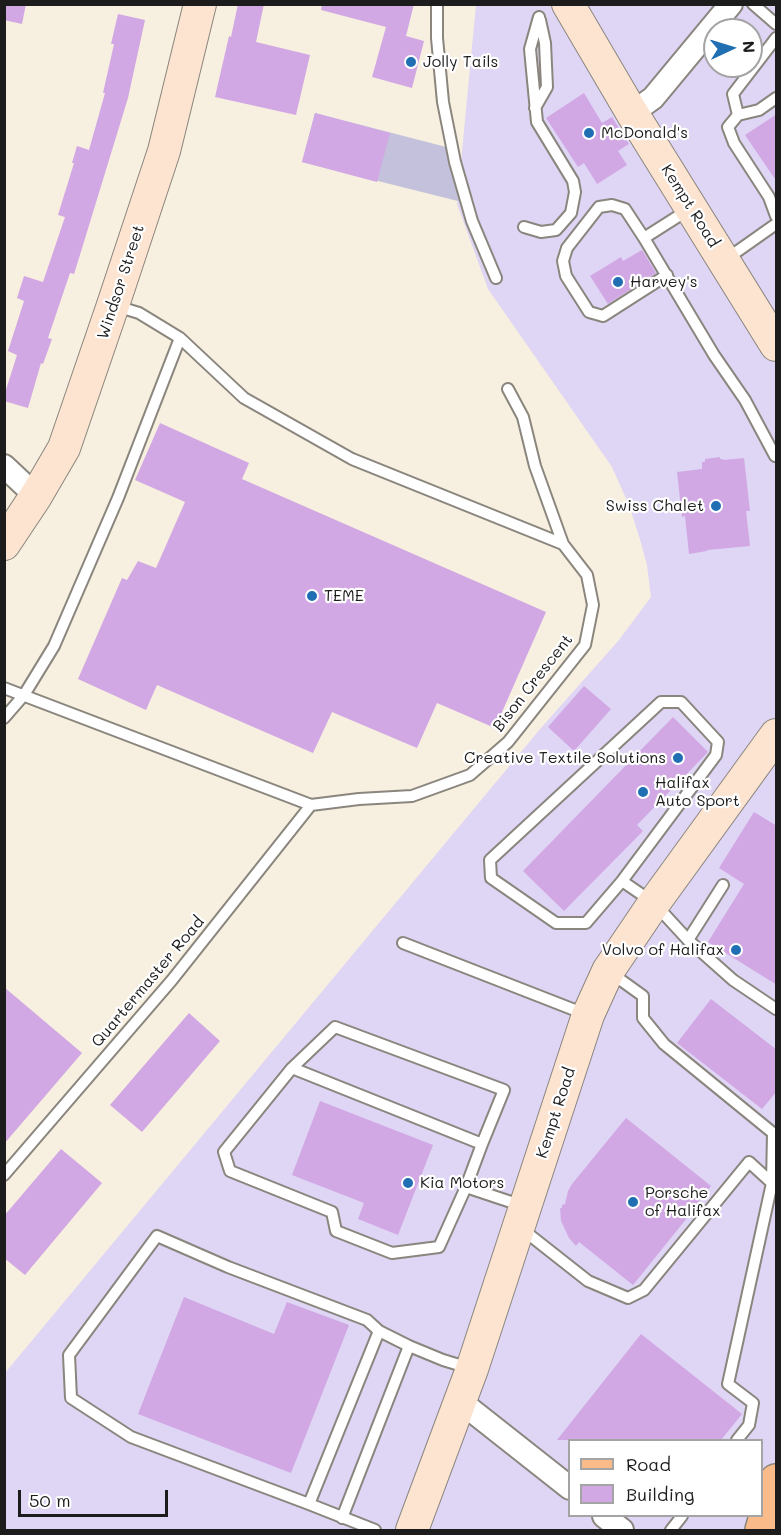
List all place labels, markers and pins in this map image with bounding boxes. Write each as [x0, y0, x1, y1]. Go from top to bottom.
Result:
place label: Jolly Tails [423, 52, 498, 72]
marker: Jolly Tails [404, 55, 418, 69]
place label: McDonald's [601, 123, 688, 143]
marker: McDonald's [582, 126, 596, 140]
place label: Harvey's [630, 272, 697, 292]
marker: Harvey's [611, 275, 625, 289]
place label: Swiss Chalet [606, 496, 704, 516]
marker: Swiss Chalet [709, 499, 723, 513]
place label: TEME [324, 586, 364, 606]
marker: TEME [305, 589, 319, 603]
place label: Creative Textile Solutions [464, 748, 666, 768]
marker: Creative Textile Solutions [671, 751, 685, 765]
place label: Halifax Auto Sport [655, 773, 740, 811]
marker: Halifax Auto Sport [636, 785, 650, 799]
place label: Volvo of Halifax [602, 940, 724, 960]
marker: Volvo of Halifax [729, 943, 743, 957]
place label: Kia Motors [420, 1173, 504, 1193]
marker: Kia Motors [401, 1176, 415, 1190]
place label: Porsche of Halifax [645, 1183, 720, 1221]
marker: Porsche of Halifax [626, 1195, 640, 1209]

